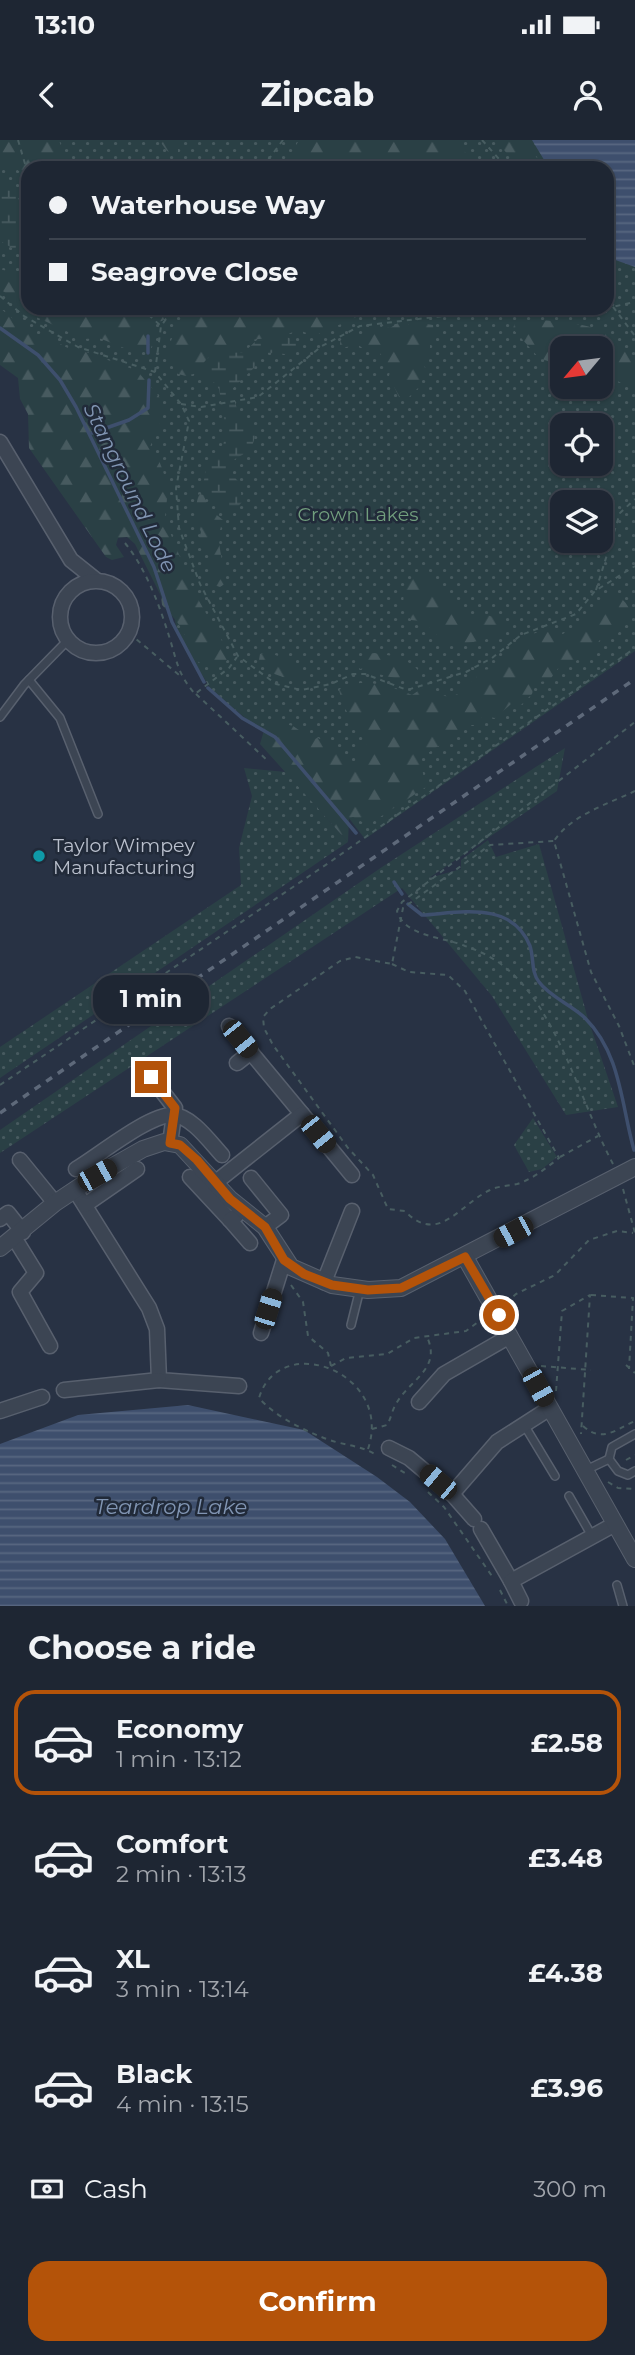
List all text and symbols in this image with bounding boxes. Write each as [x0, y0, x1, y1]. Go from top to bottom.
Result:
text: 13:10 [35, 9, 95, 41]
text: Zipcab [261, 75, 374, 114]
icon: back [28, 76, 66, 114]
icon: person [569, 76, 607, 114]
text: Waterhouse Way [91, 189, 325, 221]
text: Seagrove Close [91, 256, 298, 288]
north arrow [550, 336, 612, 399]
map controls [550, 336, 613, 553]
water label: Stanground Lode [79, 399, 182, 577]
button: locate [550, 413, 613, 476]
button: layers [550, 490, 613, 553]
park label: Crown Lakes [297, 503, 419, 526]
place label: Taylor Wimpey Manufacturing [53, 834, 195, 879]
marker: Taylor Wimpey Manufacturing [31, 848, 47, 864]
callout: 1 min [93, 976, 209, 1024]
text: 1 min [120, 985, 182, 1013]
car [219, 1016, 262, 1062]
route end [135, 1061, 167, 1093]
car [297, 1111, 340, 1157]
car [74, 1156, 121, 1194]
car [490, 1213, 537, 1251]
car [252, 1286, 285, 1332]
route start [483, 1299, 515, 1331]
car [519, 1364, 558, 1410]
car [416, 1460, 461, 1504]
water label: Teardrop Lake [95, 1494, 247, 1519]
text: Choose a ride [28, 1628, 256, 1667]
icon: car [32, 1711, 95, 1774]
text: Economy [116, 1713, 243, 1745]
text: £2.58 [531, 1727, 603, 1759]
text: 1 min · 13:12 [116, 1745, 242, 1773]
icon: car [32, 1826, 95, 1889]
text: Comfort [116, 1828, 228, 1860]
text: £3.48 [528, 1842, 603, 1874]
text: 2 min · 13:13 [116, 1860, 247, 1888]
icon: car [32, 1941, 95, 2004]
text: XL [116, 1943, 150, 1975]
text: £4.38 [528, 1957, 603, 1989]
text: 3 min · 13:14 [116, 1975, 249, 2003]
icon: car [32, 2056, 95, 2119]
text: Black [116, 2058, 192, 2090]
text: £3.96 [531, 2072, 603, 2104]
text: 4 min · 13:15 [116, 2090, 249, 2118]
icon: cash [28, 2170, 66, 2208]
text: Cash [84, 2173, 148, 2205]
text: 300 m [533, 2175, 607, 2203]
button: Confirm [28, 2261, 607, 2341]

